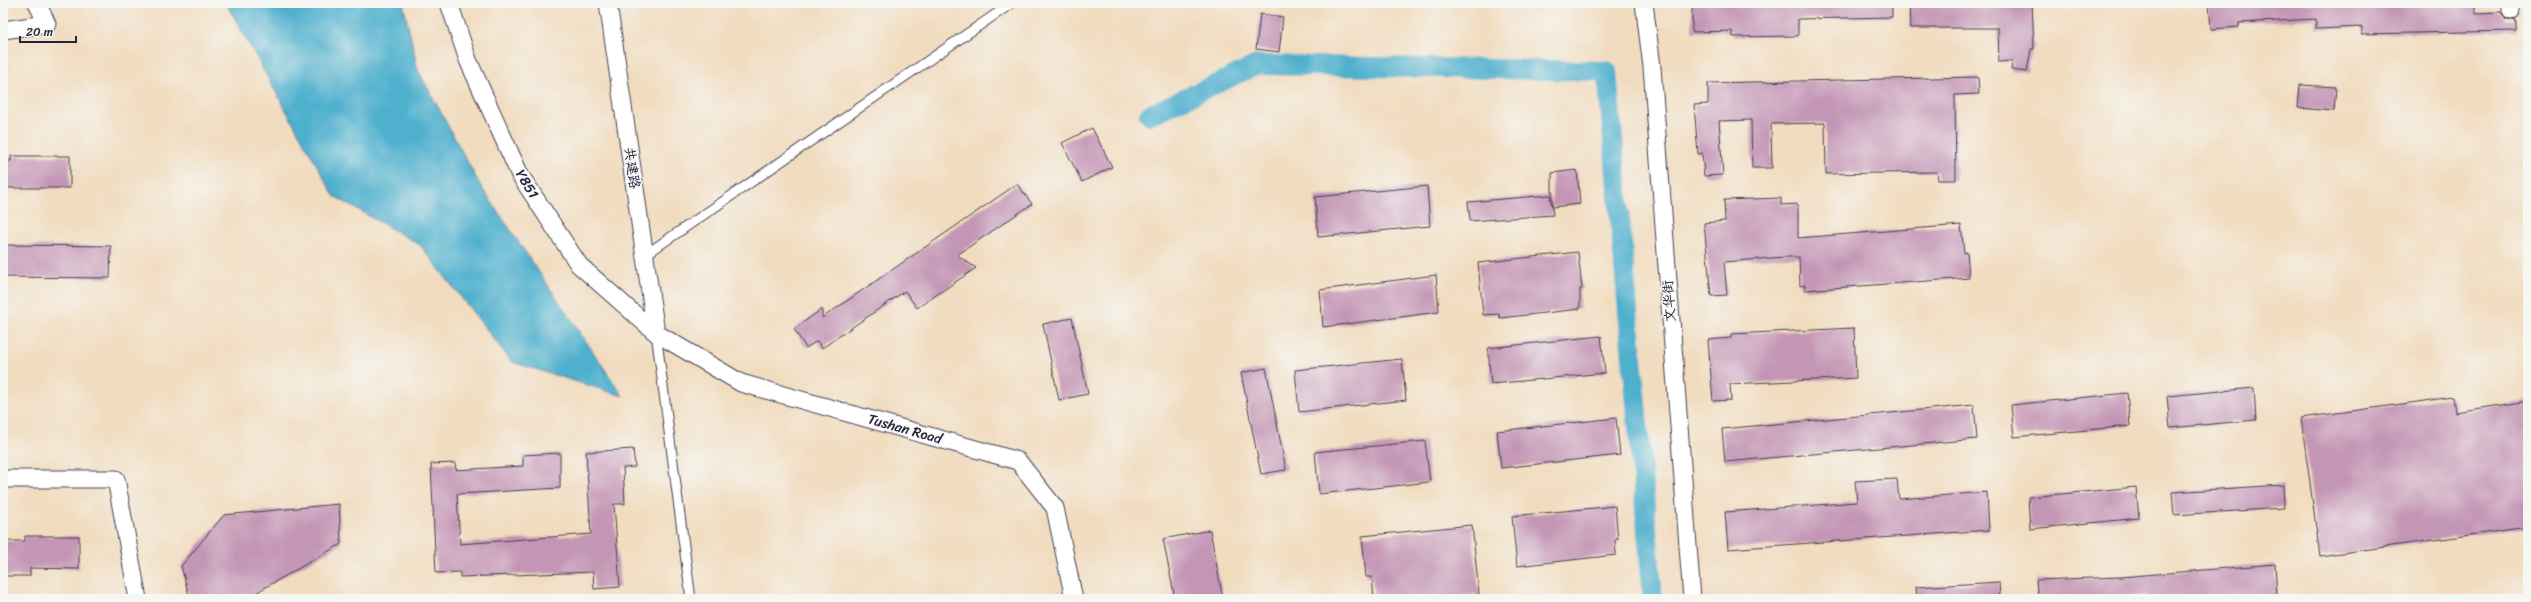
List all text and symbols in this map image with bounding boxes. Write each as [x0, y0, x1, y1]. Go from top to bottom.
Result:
scale bar [20, 18, 76, 44]
text: 20 m [26, 21, 53, 43]
street label: 共建路 [617, 145, 647, 191]
street label: Y851 [508, 164, 546, 204]
street label: 文华街 [1655, 279, 1683, 323]
street label: Tushan Road [865, 407, 946, 452]

